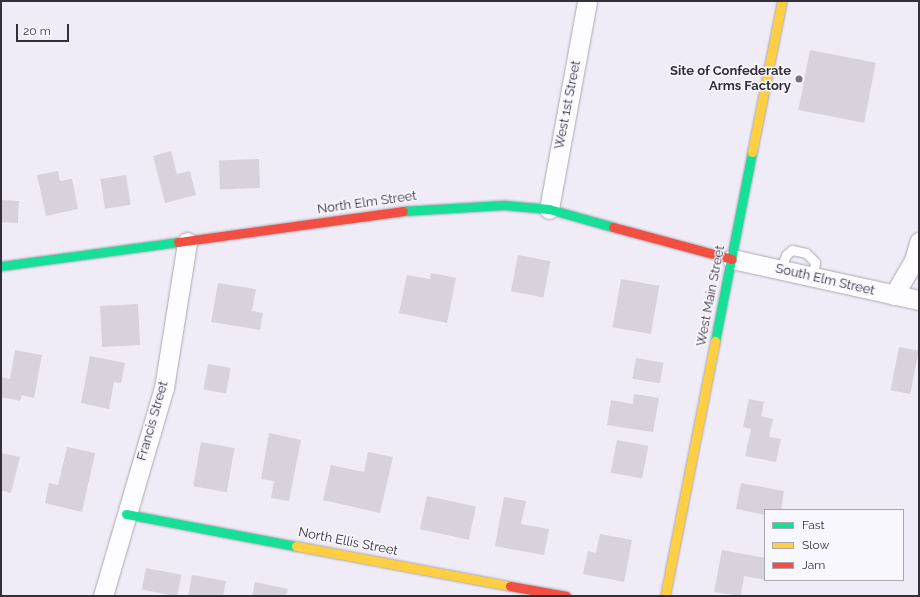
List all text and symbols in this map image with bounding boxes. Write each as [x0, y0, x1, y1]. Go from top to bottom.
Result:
scale bar [18, 16, 71, 42]
text: 20 m [23, 24, 51, 38]
street label: West 1st Street [552, 59, 584, 151]
place label: Site of Confederate Arms Factory [670, 64, 791, 95]
marker: Site of Confederate Arms Factory [794, 74, 804, 84]
street label: North Elm Street [316, 188, 418, 218]
street label: West Main Street [694, 244, 728, 348]
street label: South Elm Street [774, 261, 876, 299]
street label: Francis Street [134, 379, 172, 463]
legend [764, 509, 904, 581]
text: Fast [802, 518, 825, 532]
street label: North Ellis Street [297, 525, 399, 559]
text: Slow [802, 538, 829, 552]
text: Jam [802, 558, 825, 572]

